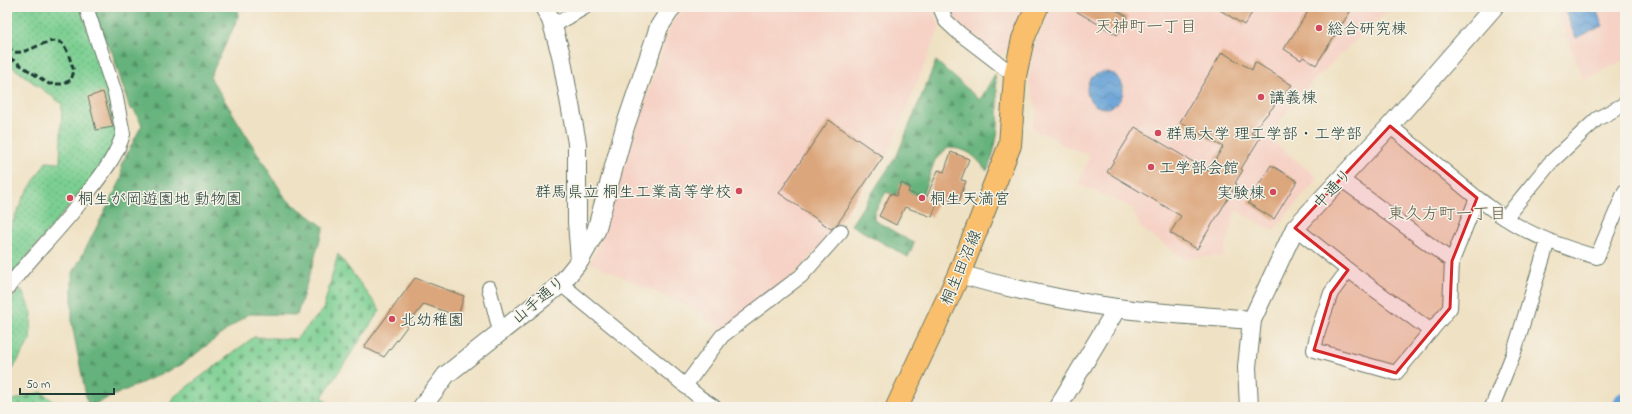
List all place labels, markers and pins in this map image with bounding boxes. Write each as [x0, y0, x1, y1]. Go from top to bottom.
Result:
place label: 総合研究棟 [1327, 18, 1407, 42]
marker: 総合研究棟 [1314, 23, 1324, 33]
place label: 講義棟 [1269, 87, 1317, 111]
marker: 講義棟 [1256, 92, 1266, 102]
place label: 群馬大学 理工学部・工学部 [1166, 123, 1362, 147]
marker: 群馬大学 理工学部・工学部 [1153, 128, 1163, 138]
place label: 工学部会館 [1159, 157, 1239, 181]
marker: 工学部会館 [1146, 162, 1156, 172]
place label: 群馬県立 桐生工業高等学校 [535, 181, 731, 205]
place label: 実験棟 [1217, 182, 1265, 206]
marker: 群馬県立 桐生工業高等学校 [734, 186, 744, 196]
marker: 実験棟 [1268, 187, 1278, 197]
place label: 桐生が岡遊園地 動物園 [78, 188, 242, 212]
place label: 桐生天満宮 [930, 188, 1010, 212]
marker: 桐生が岡遊園地 動物園 [65, 193, 75, 203]
marker: 桐生天満宮 [917, 193, 927, 203]
place label: 北幼稚園 [400, 309, 464, 333]
marker: 北幼稚園 [387, 314, 397, 324]

